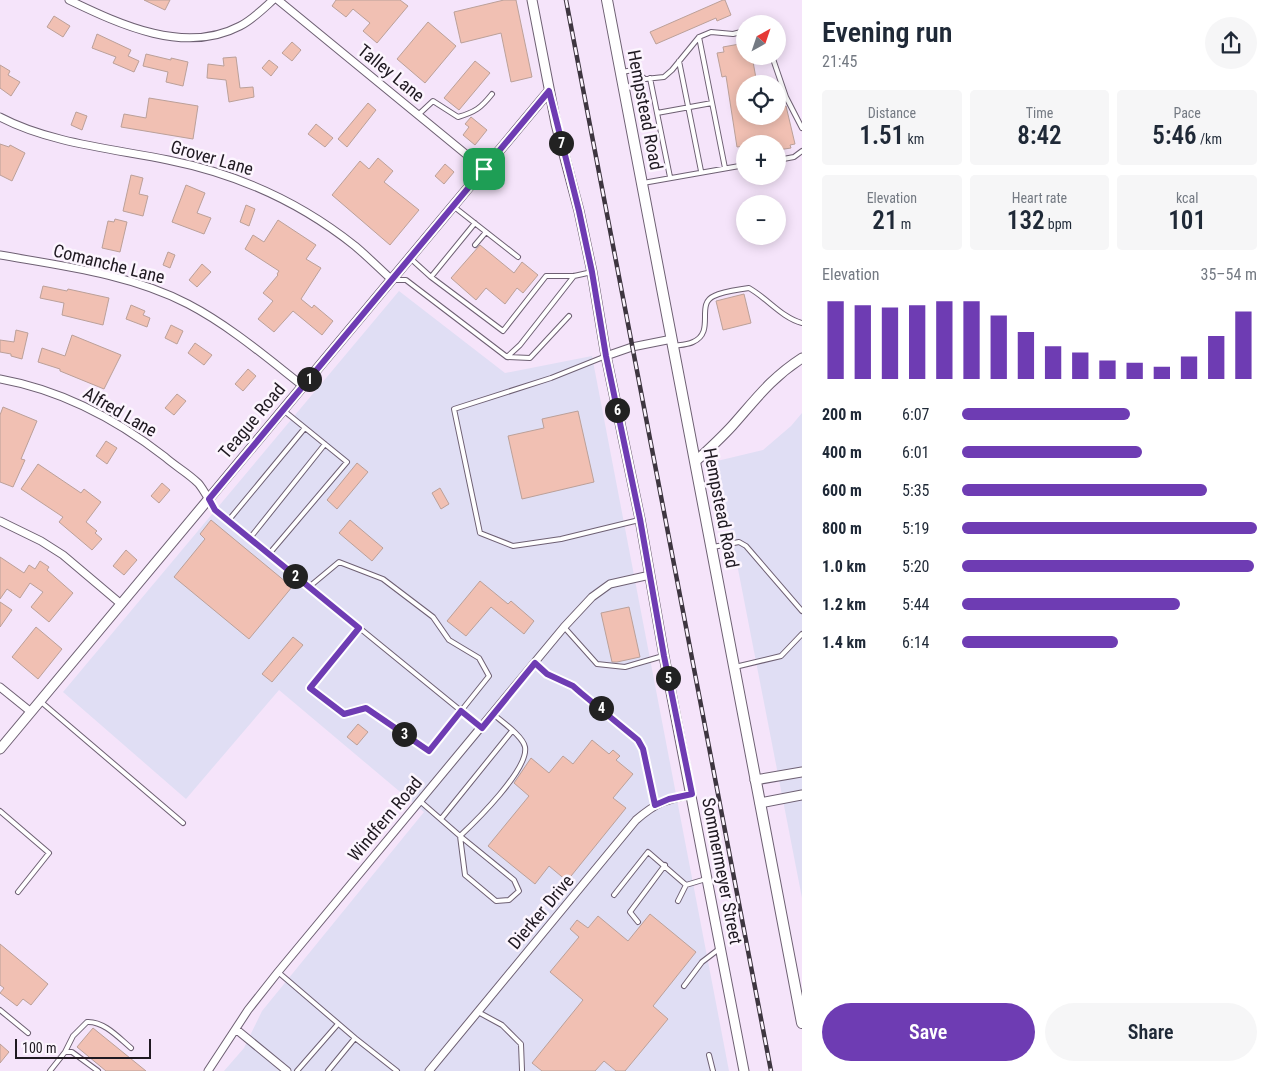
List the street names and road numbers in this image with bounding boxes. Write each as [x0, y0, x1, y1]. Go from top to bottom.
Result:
street label: Talley Lane [354, 39, 429, 106]
street label: Hempstead Road [624, 48, 667, 172]
street label: Grover Lane [168, 136, 256, 179]
street label: Comanche Lane [51, 240, 167, 287]
street label: Teague Road [214, 379, 289, 463]
street label: Alfred Lane [80, 382, 161, 441]
street label: Hempstead Road [700, 446, 743, 570]
street label: Windfern Road [343, 772, 426, 865]
street label: Sommermeyer Street [698, 796, 747, 946]
street label: Dierker Drive [504, 870, 578, 953]

